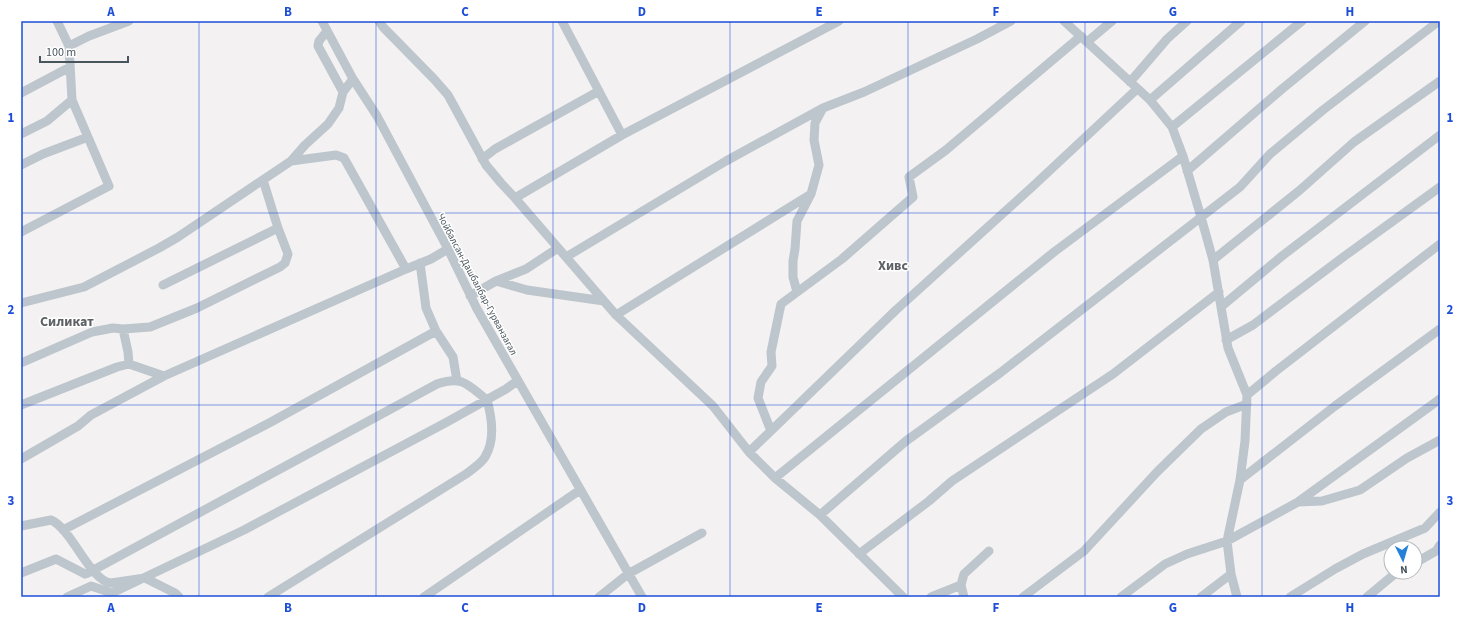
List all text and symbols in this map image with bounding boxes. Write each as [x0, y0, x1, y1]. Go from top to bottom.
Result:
text: A [106, 3, 115, 21]
text: B [284, 3, 292, 21]
text: C [461, 3, 469, 21]
text: D [638, 3, 646, 21]
text: E [815, 3, 823, 21]
text: F [993, 3, 1000, 21]
text: G [1169, 3, 1177, 21]
text: H [1346, 3, 1354, 21]
scale bar [40, 38, 128, 64]
text: 100 m [46, 44, 76, 61]
text: 1 [8, 109, 15, 127]
text: 1 [1447, 109, 1454, 127]
street label: Чойбалсан-Дашбалбар-Гурванзагал [434, 211, 521, 358]
district label: Хивс [878, 256, 908, 276]
text: 2 [8, 301, 15, 319]
text: 2 [1447, 301, 1454, 319]
district label: Силикат [40, 312, 94, 332]
text: 3 [8, 492, 15, 510]
text: 3 [1447, 492, 1454, 510]
north arrow [1383, 540, 1423, 580]
text: N [1400, 562, 1408, 577]
text: A [106, 599, 115, 617]
text: B [284, 599, 292, 617]
text: C [461, 599, 469, 617]
text: D [638, 599, 646, 617]
text: E [815, 599, 823, 617]
text: F [993, 599, 1000, 617]
text: G [1169, 599, 1177, 617]
text: H [1346, 599, 1354, 617]

